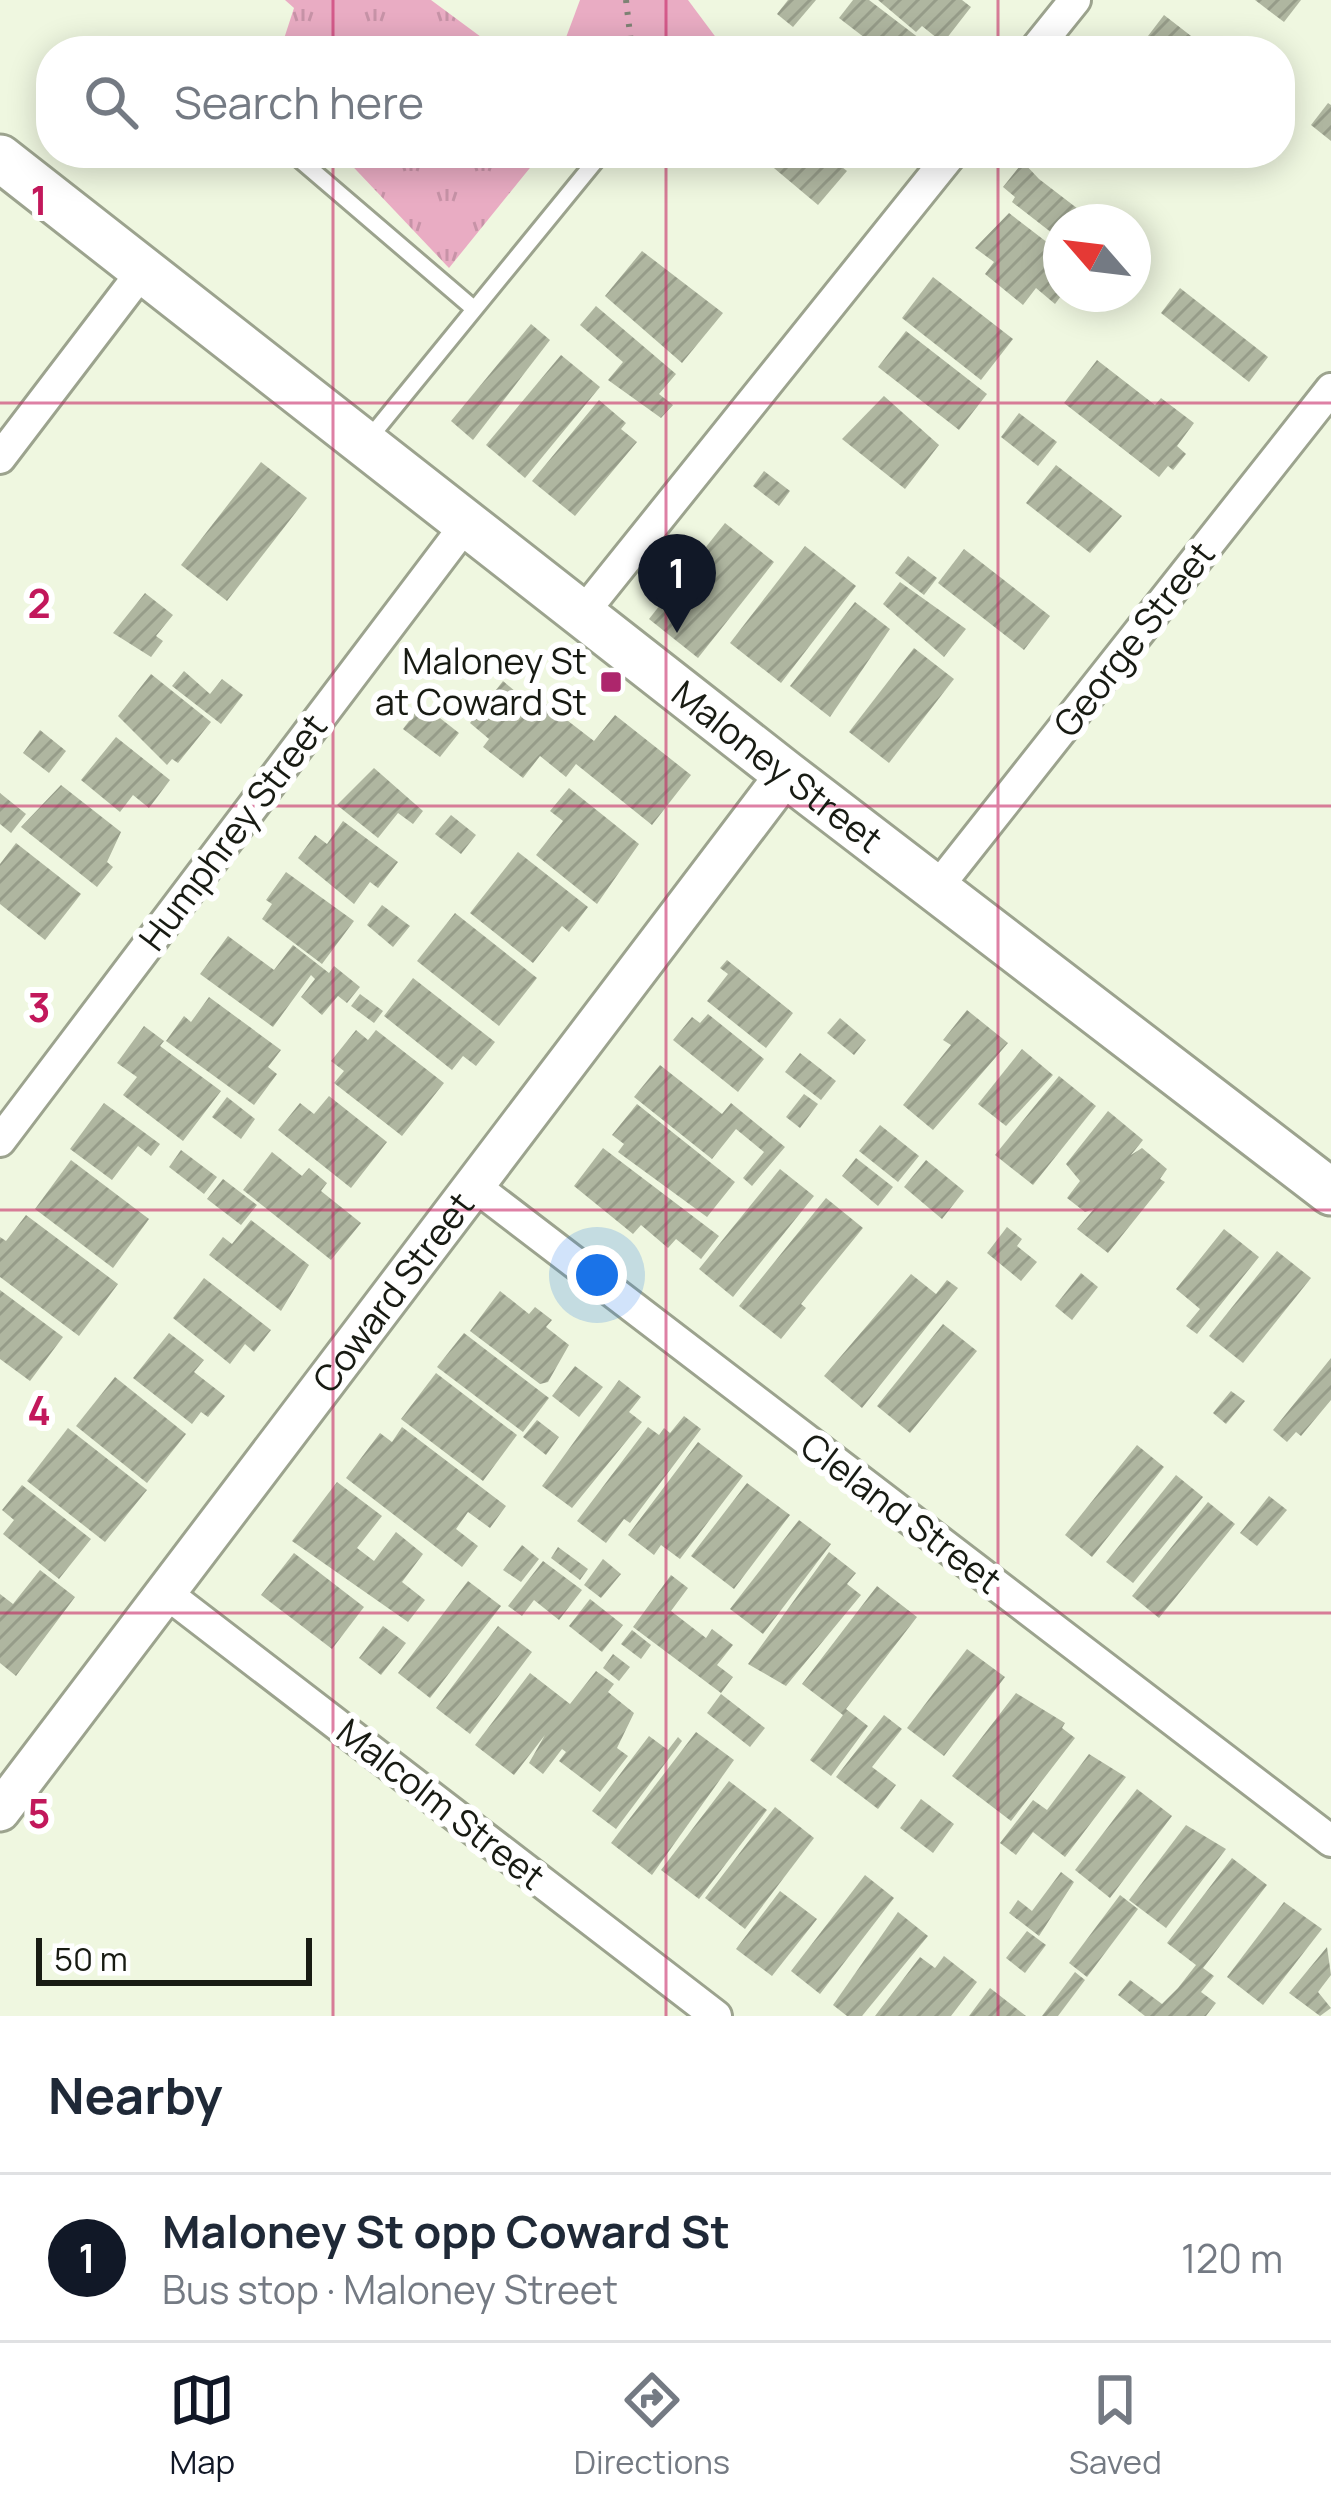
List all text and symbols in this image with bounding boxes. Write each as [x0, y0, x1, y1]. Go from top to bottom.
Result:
search box [36, 36, 1295, 168]
icon: search [78, 69, 144, 135]
text: Search here [174, 71, 424, 133]
text: 1 [30, 173, 48, 227]
north arrow [1043, 204, 1151, 312]
street label: George Street [1042, 531, 1225, 746]
pin: 1 [638, 534, 716, 633]
text: 2 [27, 576, 51, 630]
place label: Maloney St at Coward St [375, 636, 587, 726]
marker: Maloney St at Coward St [598, 669, 624, 695]
street label: Maloney Street [662, 669, 893, 863]
street label: Humphrey Street [127, 703, 338, 960]
text: 3 [28, 980, 50, 1034]
street label: Coward Street [301, 1182, 485, 1402]
your location [567, 1245, 627, 1305]
text: 4 [27, 1383, 51, 1437]
street label: Cleland Street [791, 1421, 1012, 1604]
street label: Malcolm Street [327, 1707, 555, 1900]
text: 5 [28, 1786, 50, 1840]
scale bar [36, 1932, 312, 1985]
text: 50 m [54, 1936, 128, 1981]
text: Nearby [48, 2060, 223, 2129]
text: Maloney St opp Coward St [162, 2200, 730, 2262]
text: 1 [78, 2231, 96, 2285]
text: 120 m [1181, 2231, 1283, 2285]
text: Bus stop · Maloney Street [162, 2262, 618, 2316]
tab: Map [169, 2367, 235, 2484]
tab: Directions [574, 2367, 730, 2484]
tab: Saved [1069, 2367, 1162, 2484]

